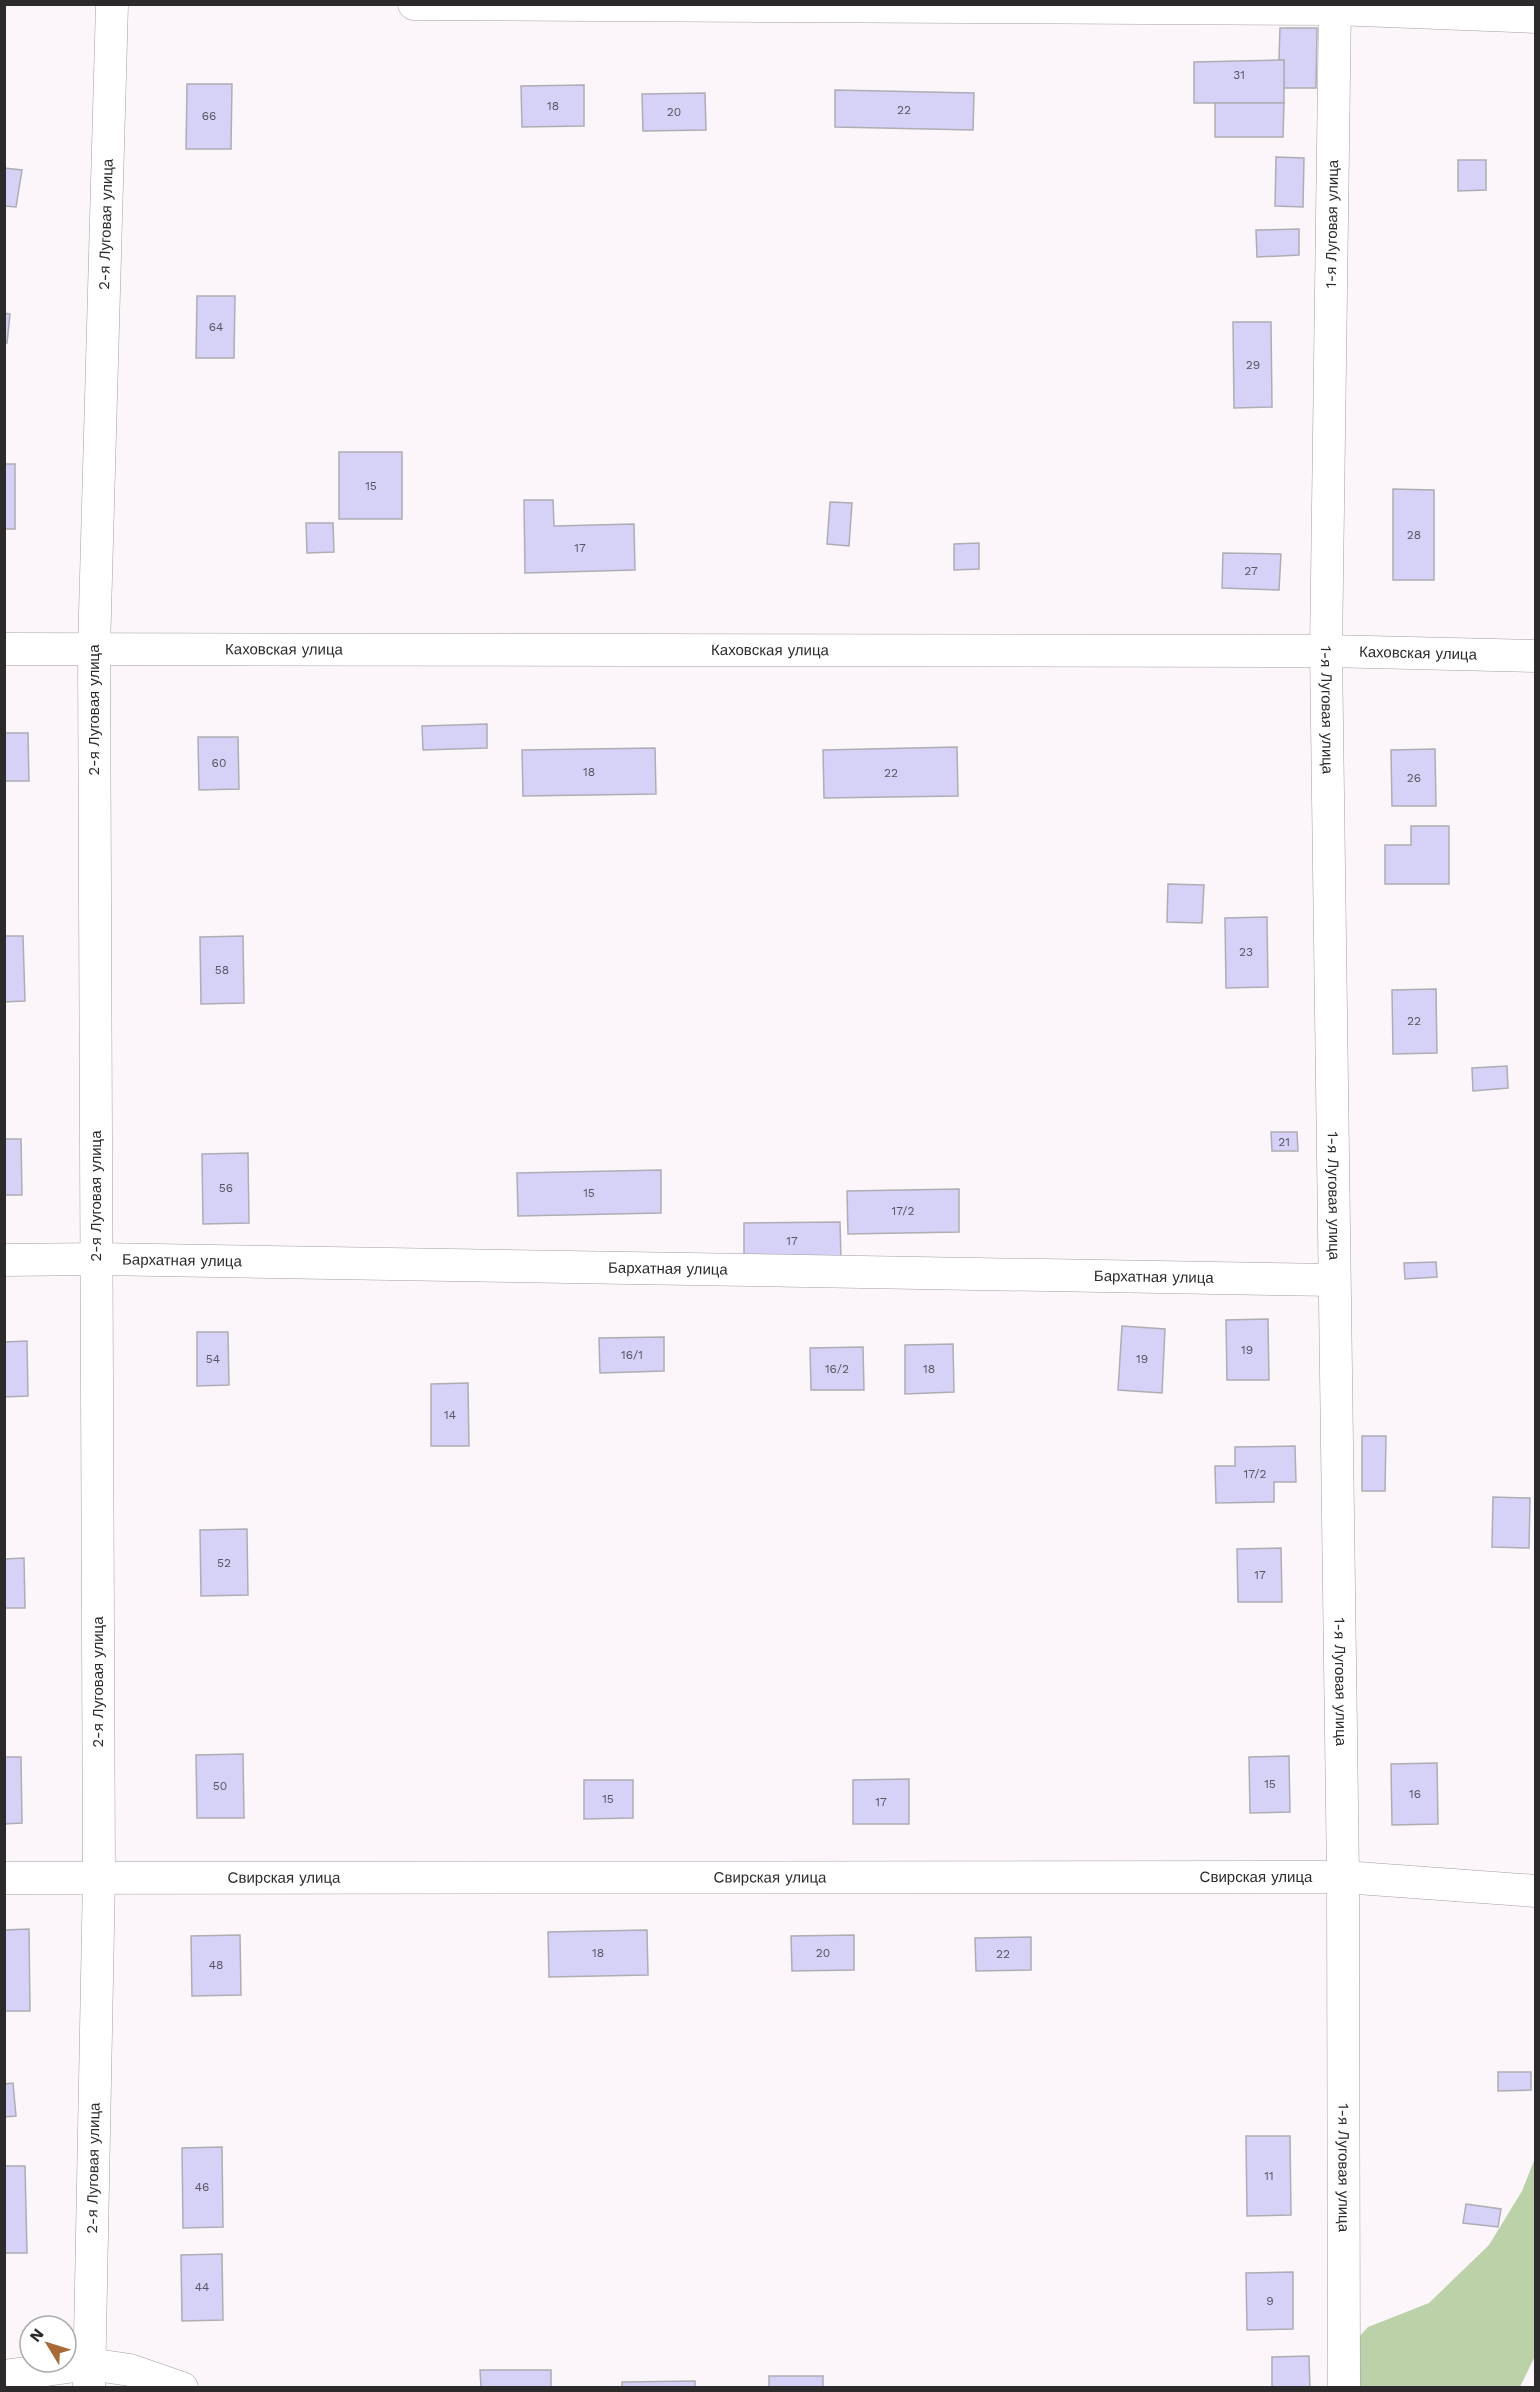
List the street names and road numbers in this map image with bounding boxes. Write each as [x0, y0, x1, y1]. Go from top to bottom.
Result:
street label: 2-я Луговая улица [95, 158, 117, 290]
street label: 1-я Луговая улица [1322, 159, 1342, 288]
street label: Каховская улица [225, 640, 344, 659]
street label: Каховская улица [711, 641, 830, 659]
street label: Каховская улица [1359, 643, 1478, 664]
street label: 2-я Луговая улица [85, 644, 103, 775]
street label: 1-я Луговая улица [1317, 646, 1337, 775]
street label: 2-я Луговая улица [87, 1130, 105, 1261]
street label: 1-я Луговая улица [1324, 1132, 1343, 1261]
street label: Бархатная улица [122, 1250, 243, 1270]
street label: Бархатная улица [608, 1259, 729, 1279]
street label: Бархатная улица [1094, 1267, 1215, 1287]
street label: 2-я Луговая улица [89, 1616, 107, 1747]
street label: 1-я Луговая улица [1330, 1617, 1350, 1747]
street label: Свирская улица [714, 1868, 827, 1886]
street label: Свирская улица [1200, 1868, 1313, 1886]
street label: Свирская улица [228, 1869, 341, 1887]
street label: 2-я Луговая улица [83, 2102, 104, 2234]
street label: 1-я Луговая улица [1334, 2104, 1353, 2233]

